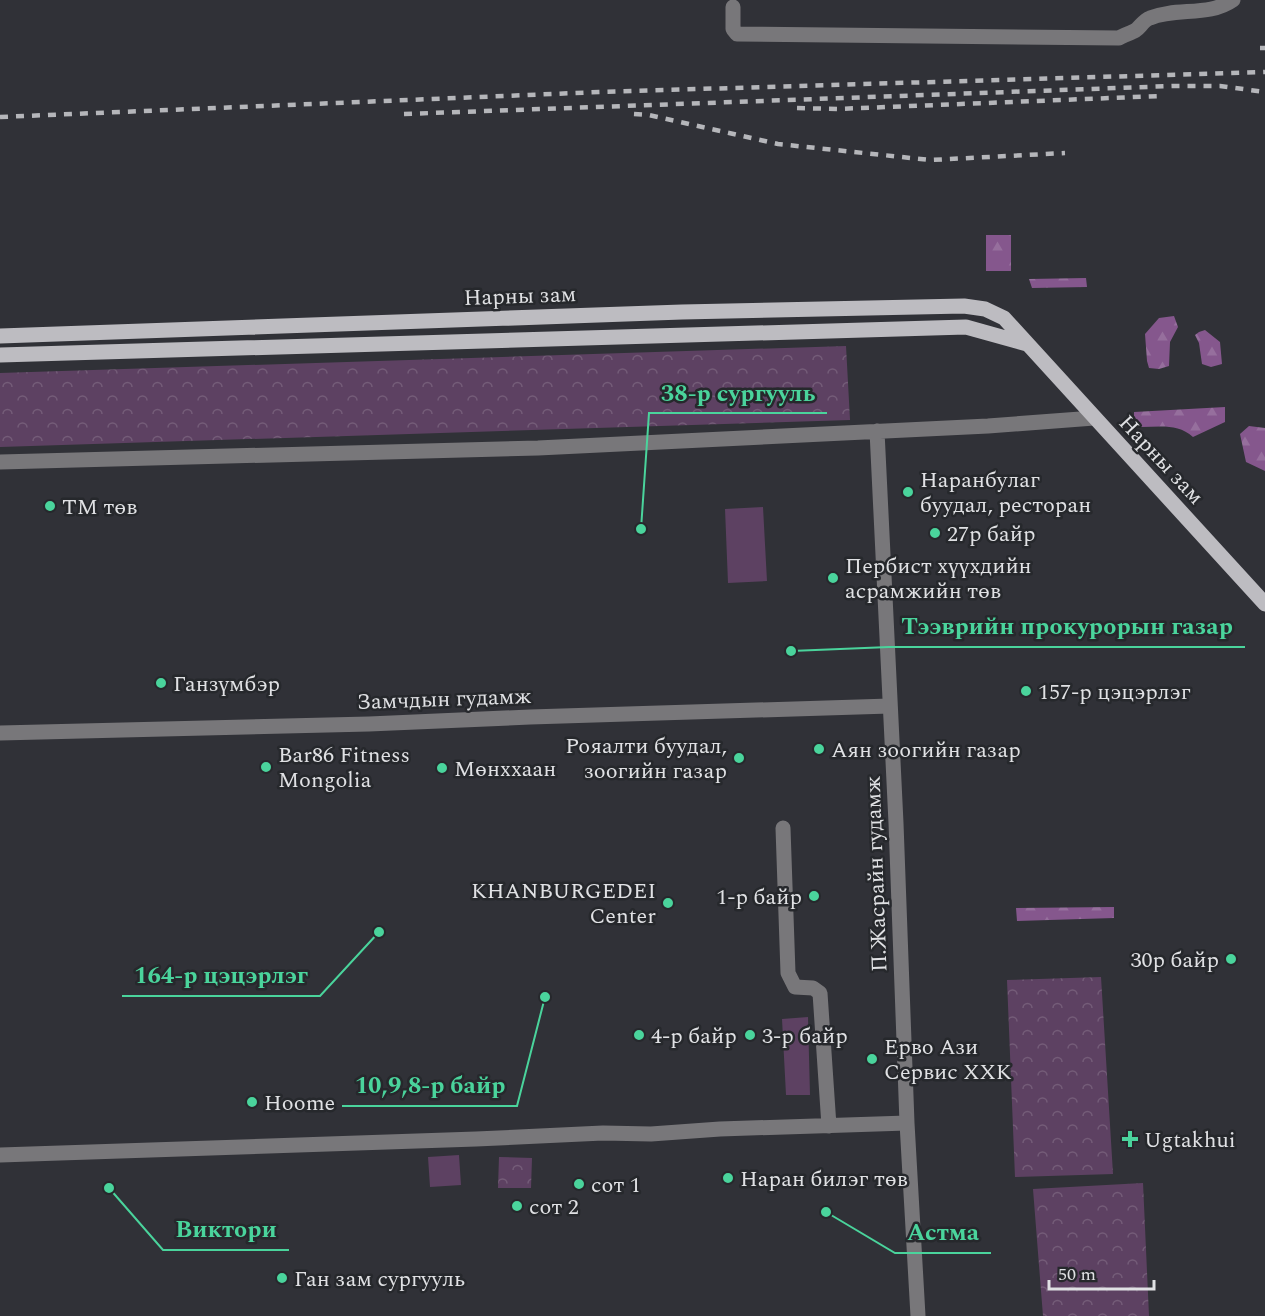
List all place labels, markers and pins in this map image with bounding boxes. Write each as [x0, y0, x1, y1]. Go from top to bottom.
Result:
callout: 38-р сургууль [649, 371, 827, 413]
place label: Наранбулаг буудал, ресторан [920, 464, 1091, 522]
marker: Наранбулаг буудал, ресторан [901, 485, 915, 499]
place label: TM төв [62, 491, 137, 524]
marker: TM төв [43, 499, 57, 513]
place label: 27р байр [947, 518, 1035, 551]
marker: 27р байр [928, 526, 942, 540]
place label: Пербист хүүхдийн асрамжийн төв [845, 550, 1032, 608]
marker: Пербист хүүхдийн асрамжийн төв [826, 571, 840, 585]
callout: Тээврийн прокурорын газар [889, 605, 1245, 647]
place label: Ганзүмбэр [173, 668, 280, 701]
marker: Ганзүмбэр [154, 676, 168, 690]
place label: 157-р цэцэрлэг [1038, 676, 1191, 709]
marker: 157-р цэцэрлэг [1019, 684, 1033, 698]
place label: Рояалти буудал, зоогийн газар [565, 730, 727, 788]
place label: Аян зоогийн газар [831, 734, 1021, 767]
place label: Bar86 Fitness Mongolia [278, 739, 410, 797]
marker: Аян зоогийн газар [812, 742, 826, 756]
marker: Рояалти буудал, зоогийн газар [732, 751, 746, 765]
place label: Мөнххаан [454, 753, 556, 786]
marker: Bar86 Fitness Mongolia [259, 760, 273, 774]
marker: Мөнххаан [435, 761, 449, 775]
place label: KHANBURGEDEI Center [471, 875, 656, 933]
place label: 1-р байр [716, 881, 802, 914]
marker: 1-р байр [807, 889, 821, 903]
marker: KHANBURGEDEI Center [661, 896, 675, 910]
place label: 30р байр [1131, 944, 1219, 977]
marker: 30р байр [1224, 952, 1238, 966]
callout: 164-р цэцэрлэг [122, 954, 320, 996]
place label: 4-р байр [651, 1020, 737, 1053]
place label: 3-р байр [762, 1020, 848, 1053]
marker: 4-р байр [632, 1028, 646, 1042]
marker: 3-р байр [743, 1028, 757, 1042]
place label: Ерво Ази Сервис ХХК [884, 1031, 1012, 1089]
marker: Ерво Ази Сервис ХХК [865, 1052, 879, 1066]
callout: 10,9,8-р байр [342, 1064, 517, 1106]
place label: Hoome [264, 1087, 335, 1120]
marker: Hoome [245, 1095, 259, 1109]
place label: Ugtakhui [1144, 1124, 1236, 1157]
marker: Ugtakhui [1121, 1130, 1139, 1148]
place label: Наран билэг төв [740, 1163, 908, 1196]
place label: сот 1 [591, 1169, 641, 1202]
marker: Наран билэг төв [721, 1171, 735, 1185]
marker: сот 1 [572, 1177, 586, 1191]
place label: сот 2 [529, 1191, 579, 1224]
marker: сот 2 [510, 1199, 524, 1213]
callout: Виктори [163, 1208, 289, 1250]
callout: Астма [895, 1211, 991, 1253]
place label: Ган зам сургууль [294, 1263, 465, 1296]
marker: Ган зам сургууль [275, 1271, 289, 1285]

